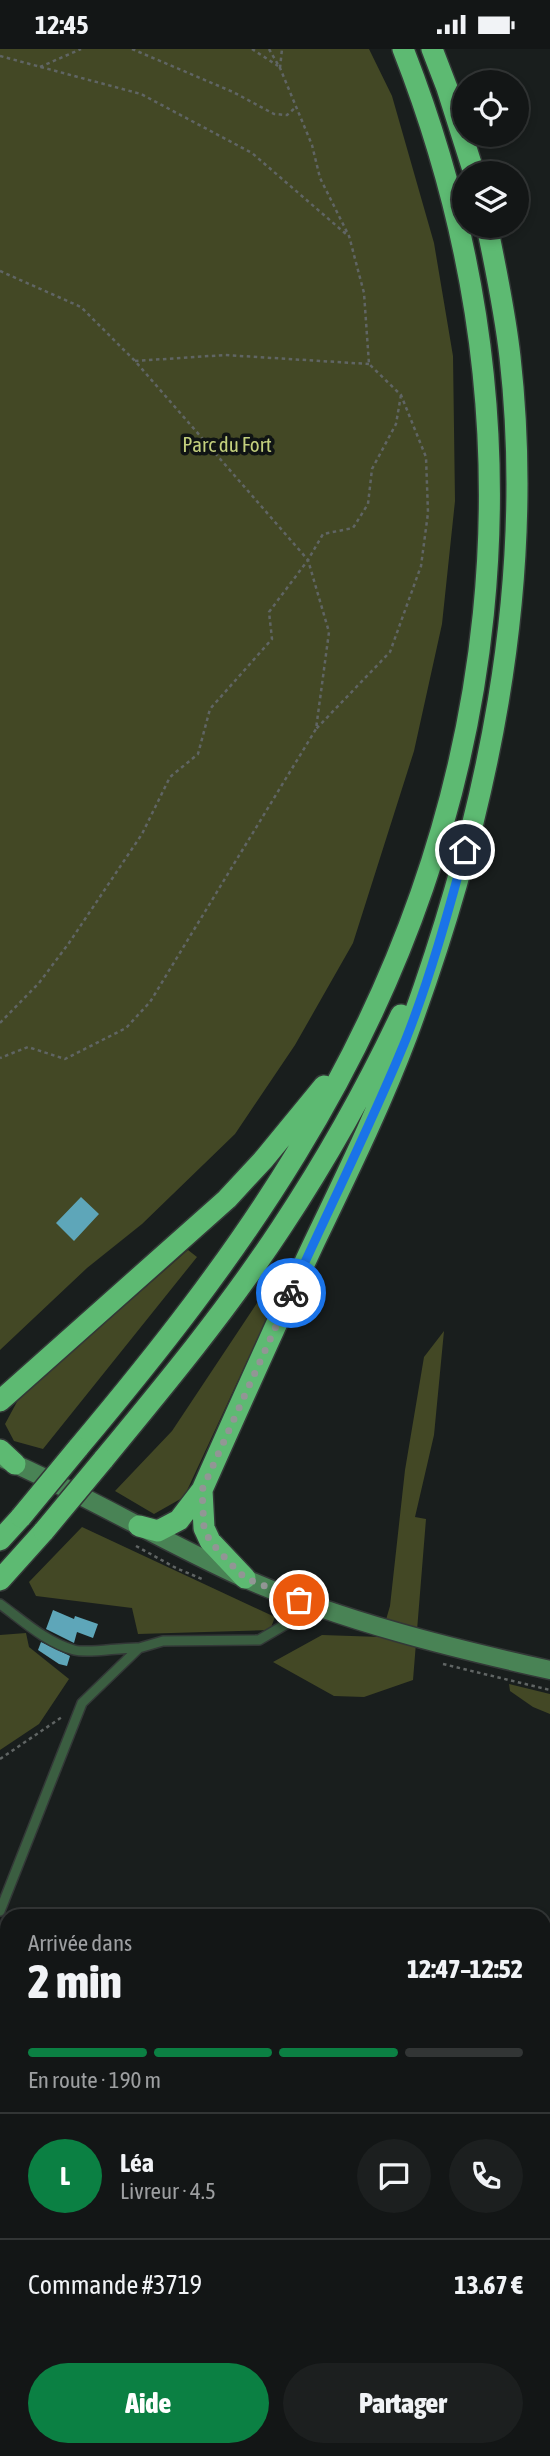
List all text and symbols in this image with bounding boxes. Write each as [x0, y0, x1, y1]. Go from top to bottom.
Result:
text: 12:45 [35, 10, 89, 40]
map controls [452, 70, 529, 238]
button: locate [452, 70, 529, 147]
button: layers [452, 161, 529, 238]
park label: Parc du Fort [182, 432, 272, 456]
pin [435, 820, 495, 880]
icon: home [446, 831, 484, 869]
courier [256, 1258, 326, 1328]
icon: bike [272, 1274, 310, 1312]
pin [269, 1570, 329, 1630]
icon: bag [280, 1581, 318, 1619]
text: Arrivée dans [28, 1930, 132, 1956]
text: 12:47–12:52 [407, 1954, 523, 1984]
text: 2 min [28, 1955, 122, 2008]
text: En route · 190 m [28, 2067, 161, 2093]
button: chat [357, 2139, 431, 2213]
button: phone [449, 2139, 523, 2213]
text: Léa [120, 2148, 154, 2178]
text: L [60, 2161, 70, 2191]
text: Livreur · 4.5 [120, 2178, 216, 2204]
text: Commande #3719 [28, 2270, 202, 2300]
text: 13.67 € [454, 2270, 523, 2300]
button: Aide [28, 2363, 269, 2443]
button: Partager [283, 2363, 523, 2443]

